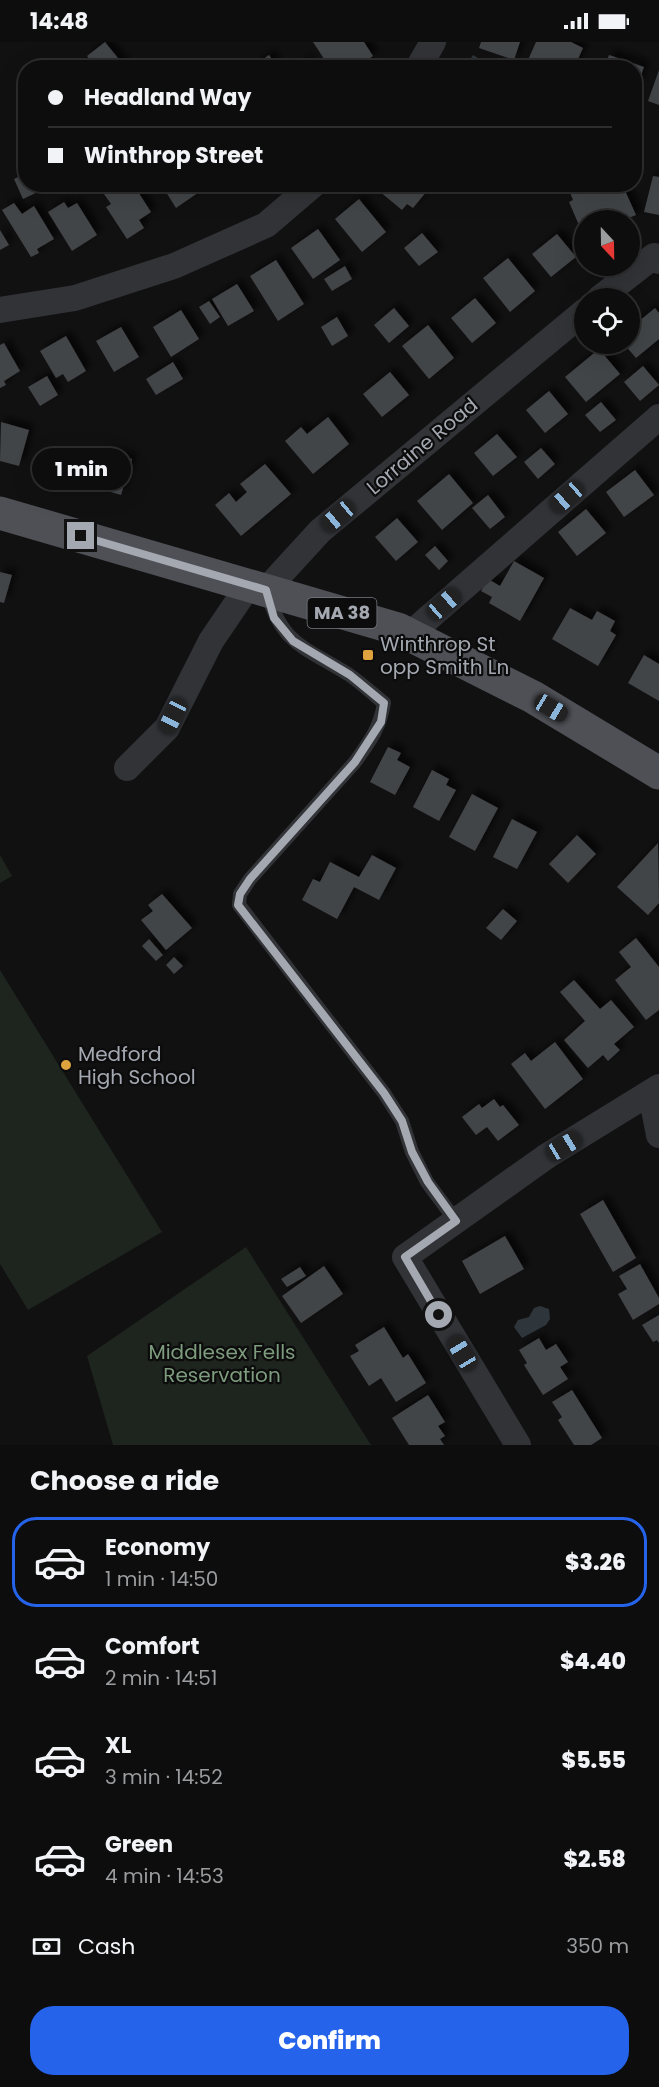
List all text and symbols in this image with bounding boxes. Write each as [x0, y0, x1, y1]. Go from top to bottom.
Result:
text: 14:48 [30, 6, 89, 37]
text: Headland Way [84, 82, 251, 113]
text: Winthrop Street [84, 140, 263, 171]
north arrow [574, 210, 640, 276]
map controls [574, 210, 640, 354]
button: locate [574, 288, 640, 354]
street label: Lorraine Road [360, 391, 484, 501]
callout: 1 min [32, 449, 130, 491]
text: 1 min [55, 455, 108, 483]
car [548, 478, 586, 516]
car [318, 498, 358, 534]
route end [67, 522, 94, 549]
car [425, 585, 463, 623]
road number: MA 38 [308, 598, 376, 628]
place label: Winthrop St opp Smith Ln [380, 630, 509, 681]
marker: Winthrop St opp Smith Ln [361, 648, 375, 662]
car [531, 691, 571, 725]
car [157, 696, 189, 736]
place label: Medford High School [78, 1040, 196, 1091]
marker: Medford High School [59, 1058, 73, 1072]
car [544, 1129, 584, 1163]
route start [425, 1301, 452, 1328]
car [445, 1333, 479, 1373]
park label: Middlesex Fells Reservation [148, 1338, 296, 1389]
text: Choose a ride [30, 1462, 219, 1499]
text: Economy [105, 1532, 210, 1563]
icon: car [33, 1535, 87, 1589]
text: $3.26 [565, 1547, 626, 1578]
text: 1 min · 14:50 [105, 1565, 218, 1593]
text: Comfort [105, 1631, 199, 1662]
icon: car [33, 1634, 87, 1688]
text: $4.40 [560, 1646, 626, 1677]
text: 2 min · 14:51 [105, 1664, 217, 1692]
text: XL [105, 1730, 131, 1761]
icon: car [33, 1733, 87, 1787]
text: $5.55 [562, 1745, 626, 1776]
text: 3 min · 14:52 [105, 1763, 223, 1791]
text: Green [105, 1829, 173, 1860]
icon: car [33, 1832, 87, 1886]
text: $2.58 [564, 1844, 626, 1875]
text: 4 min · 14:53 [105, 1862, 224, 1890]
icon: cash [30, 1930, 63, 1963]
text: Cash [78, 1931, 135, 1962]
text: 350 m [566, 1932, 629, 1960]
button: Confirm [30, 2006, 629, 2075]

